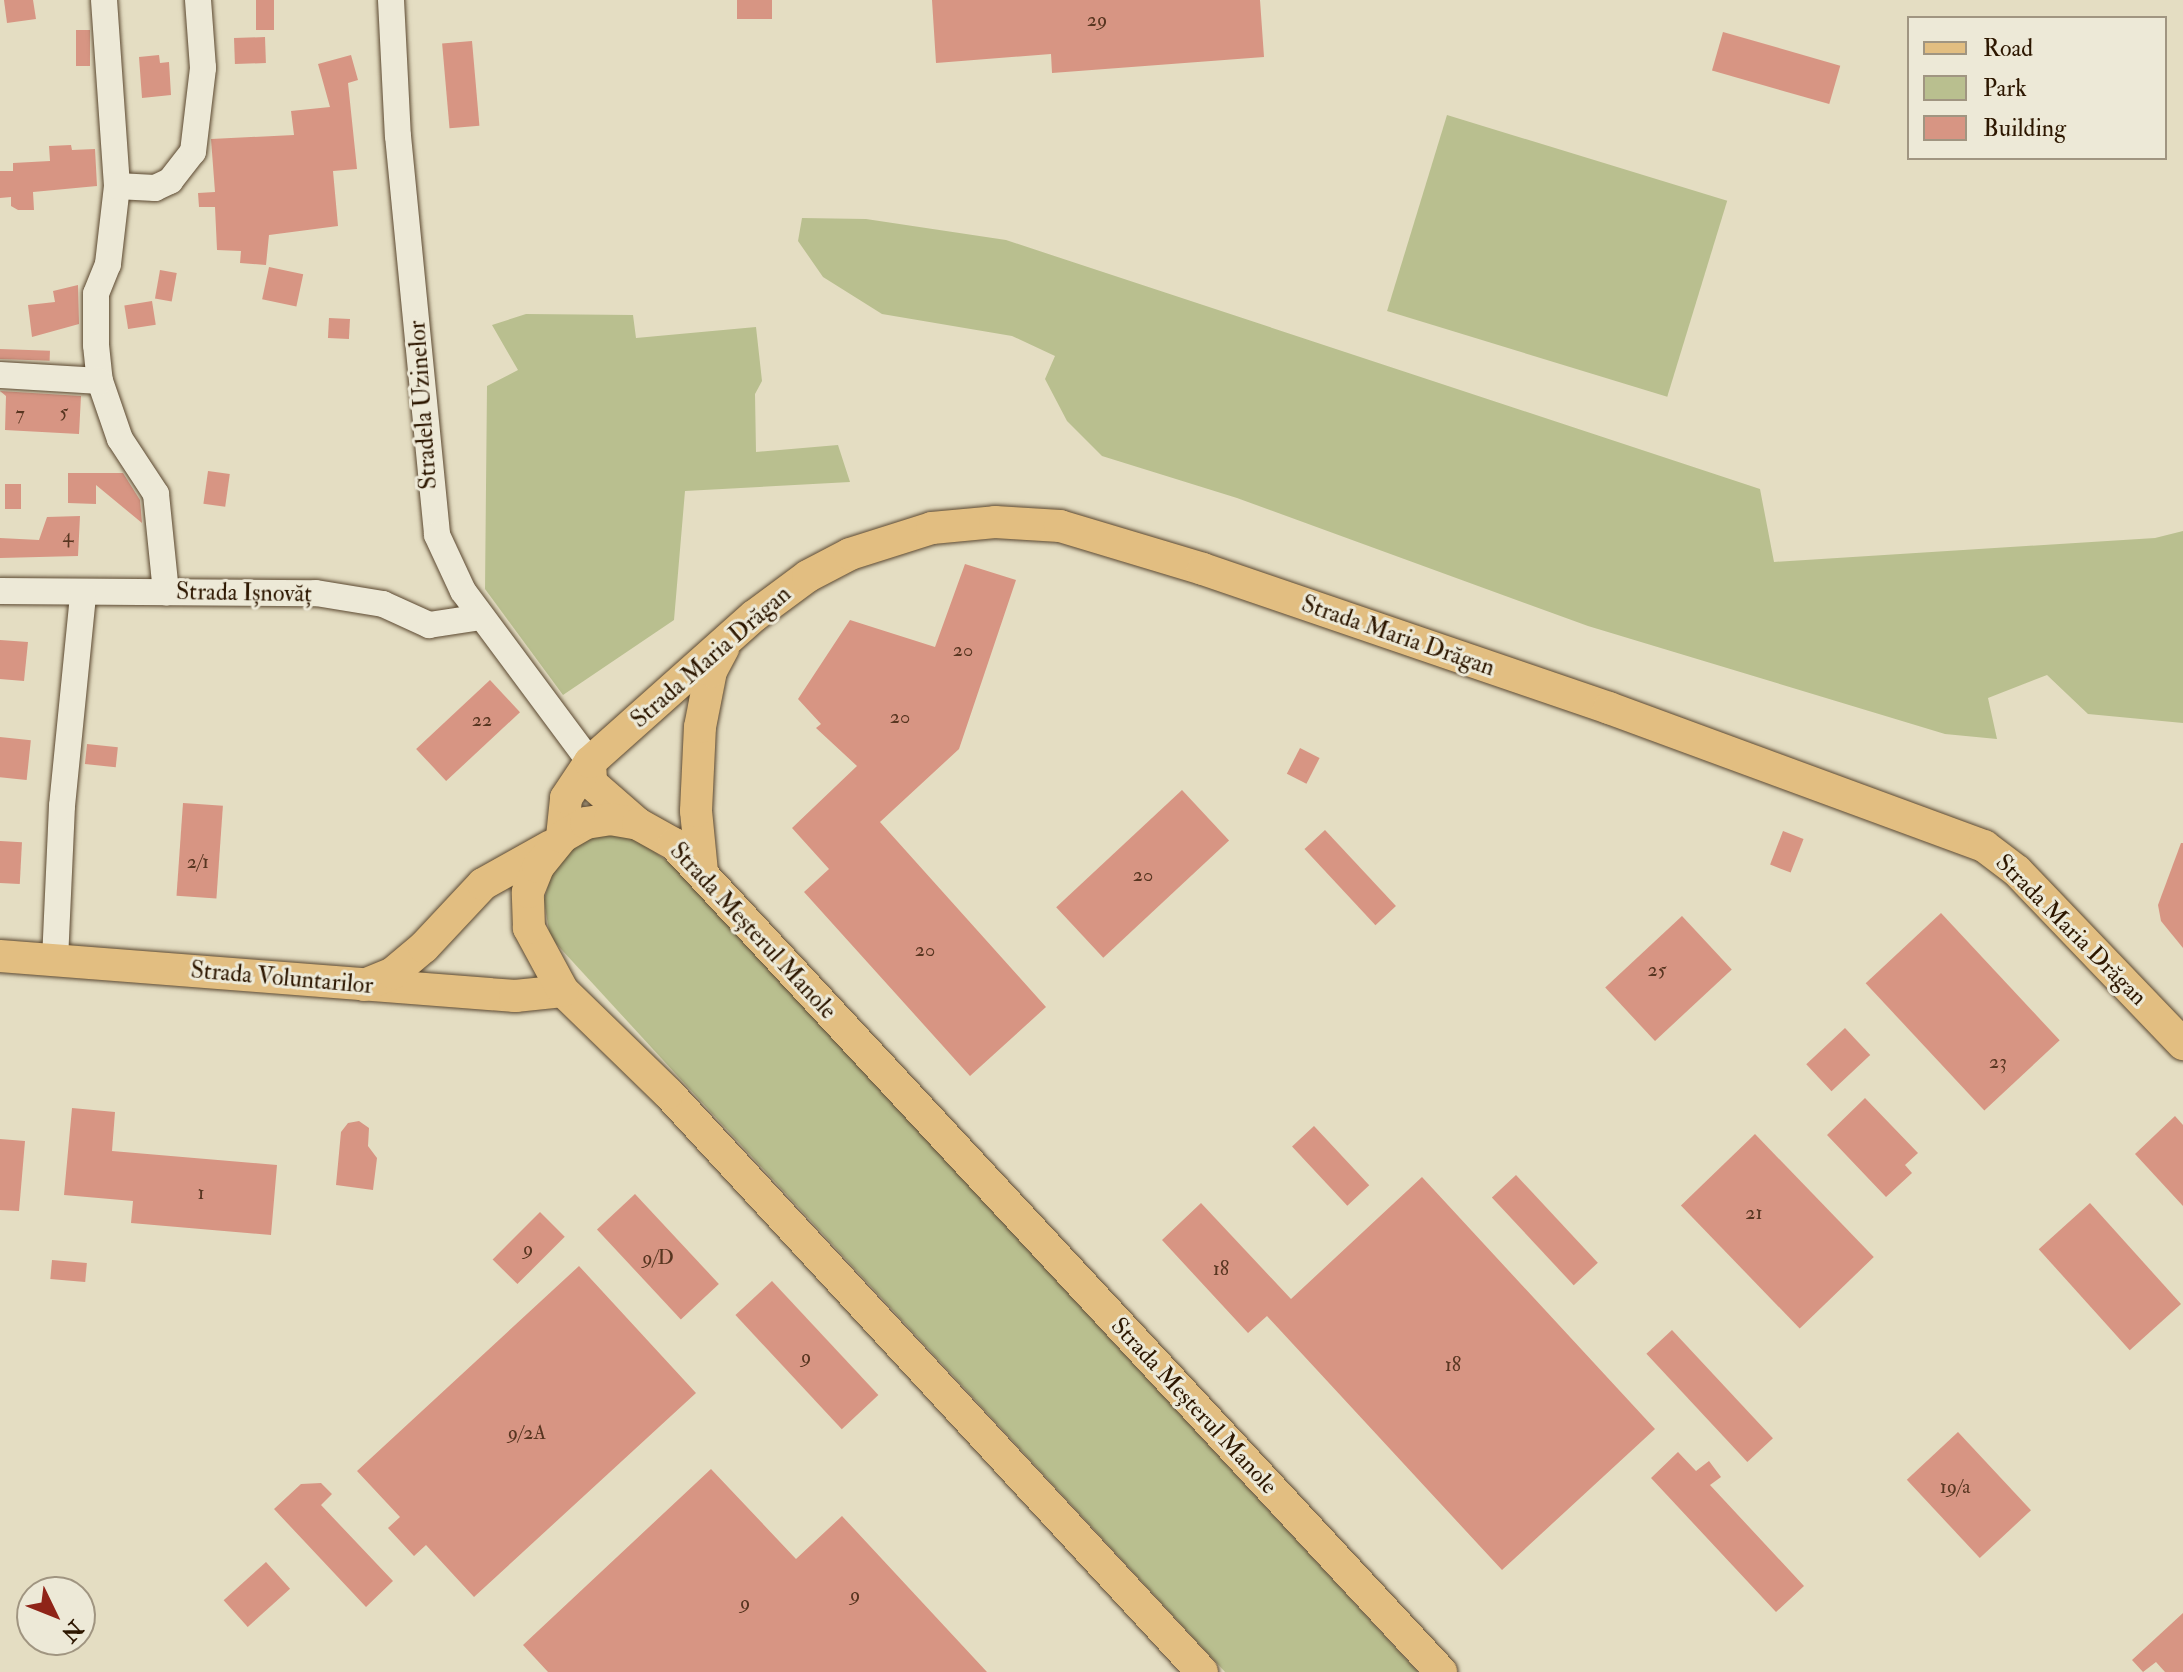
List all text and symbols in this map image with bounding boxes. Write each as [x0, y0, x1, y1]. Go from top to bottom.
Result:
house number: 29 [1087, 7, 1107, 31]
legend [1907, 16, 2167, 160]
text: Road [1983, 33, 2033, 64]
text: Park [1983, 73, 2027, 104]
text: Building [1983, 113, 2066, 144]
street label: Stradela Uzinelor [403, 319, 443, 491]
house number: 5 [60, 399, 68, 423]
house number: 7 [15, 401, 25, 425]
house number: 4 [63, 523, 73, 547]
street label: Strada Ișnovăț [176, 577, 312, 609]
street label: Strada Maria Drăgan [625, 580, 797, 734]
street label: Strada Maria Drăgan [1298, 589, 1498, 683]
house number: 20 [953, 637, 973, 661]
house number: 20 [890, 704, 910, 728]
house number: 22 [472, 707, 492, 731]
street label: Strada Meșterul Manole [664, 837, 842, 1025]
street label: Strada Maria Drăgan [1989, 848, 2153, 1012]
house number: 2/1 [187, 849, 209, 873]
house number: 20 [1133, 862, 1153, 886]
house number: 20 [915, 937, 935, 961]
street label: Strada Voluntarilor [189, 956, 375, 1000]
house number: 25 [1648, 957, 1666, 981]
house number: 23 [1989, 1049, 2007, 1073]
house number: 1 [197, 1180, 205, 1204]
house number: 21 [1745, 1200, 1763, 1224]
house number: 9 [523, 1236, 533, 1260]
house number: 9/D [642, 1245, 674, 1269]
house number: 18 [1213, 1256, 1229, 1280]
street label: Strada Meșterul Manole [1105, 1312, 1283, 1500]
house number: 9 [801, 1344, 811, 1368]
house number: 18 [1445, 1352, 1461, 1376]
house number: 9/2A [508, 1420, 546, 1444]
house number: 19/a [1940, 1474, 1970, 1498]
north arrow [16, 1576, 96, 1656]
house number: 9 [850, 1582, 860, 1606]
house number: 9 [740, 1590, 750, 1614]
text: N [55, 1614, 89, 1648]

